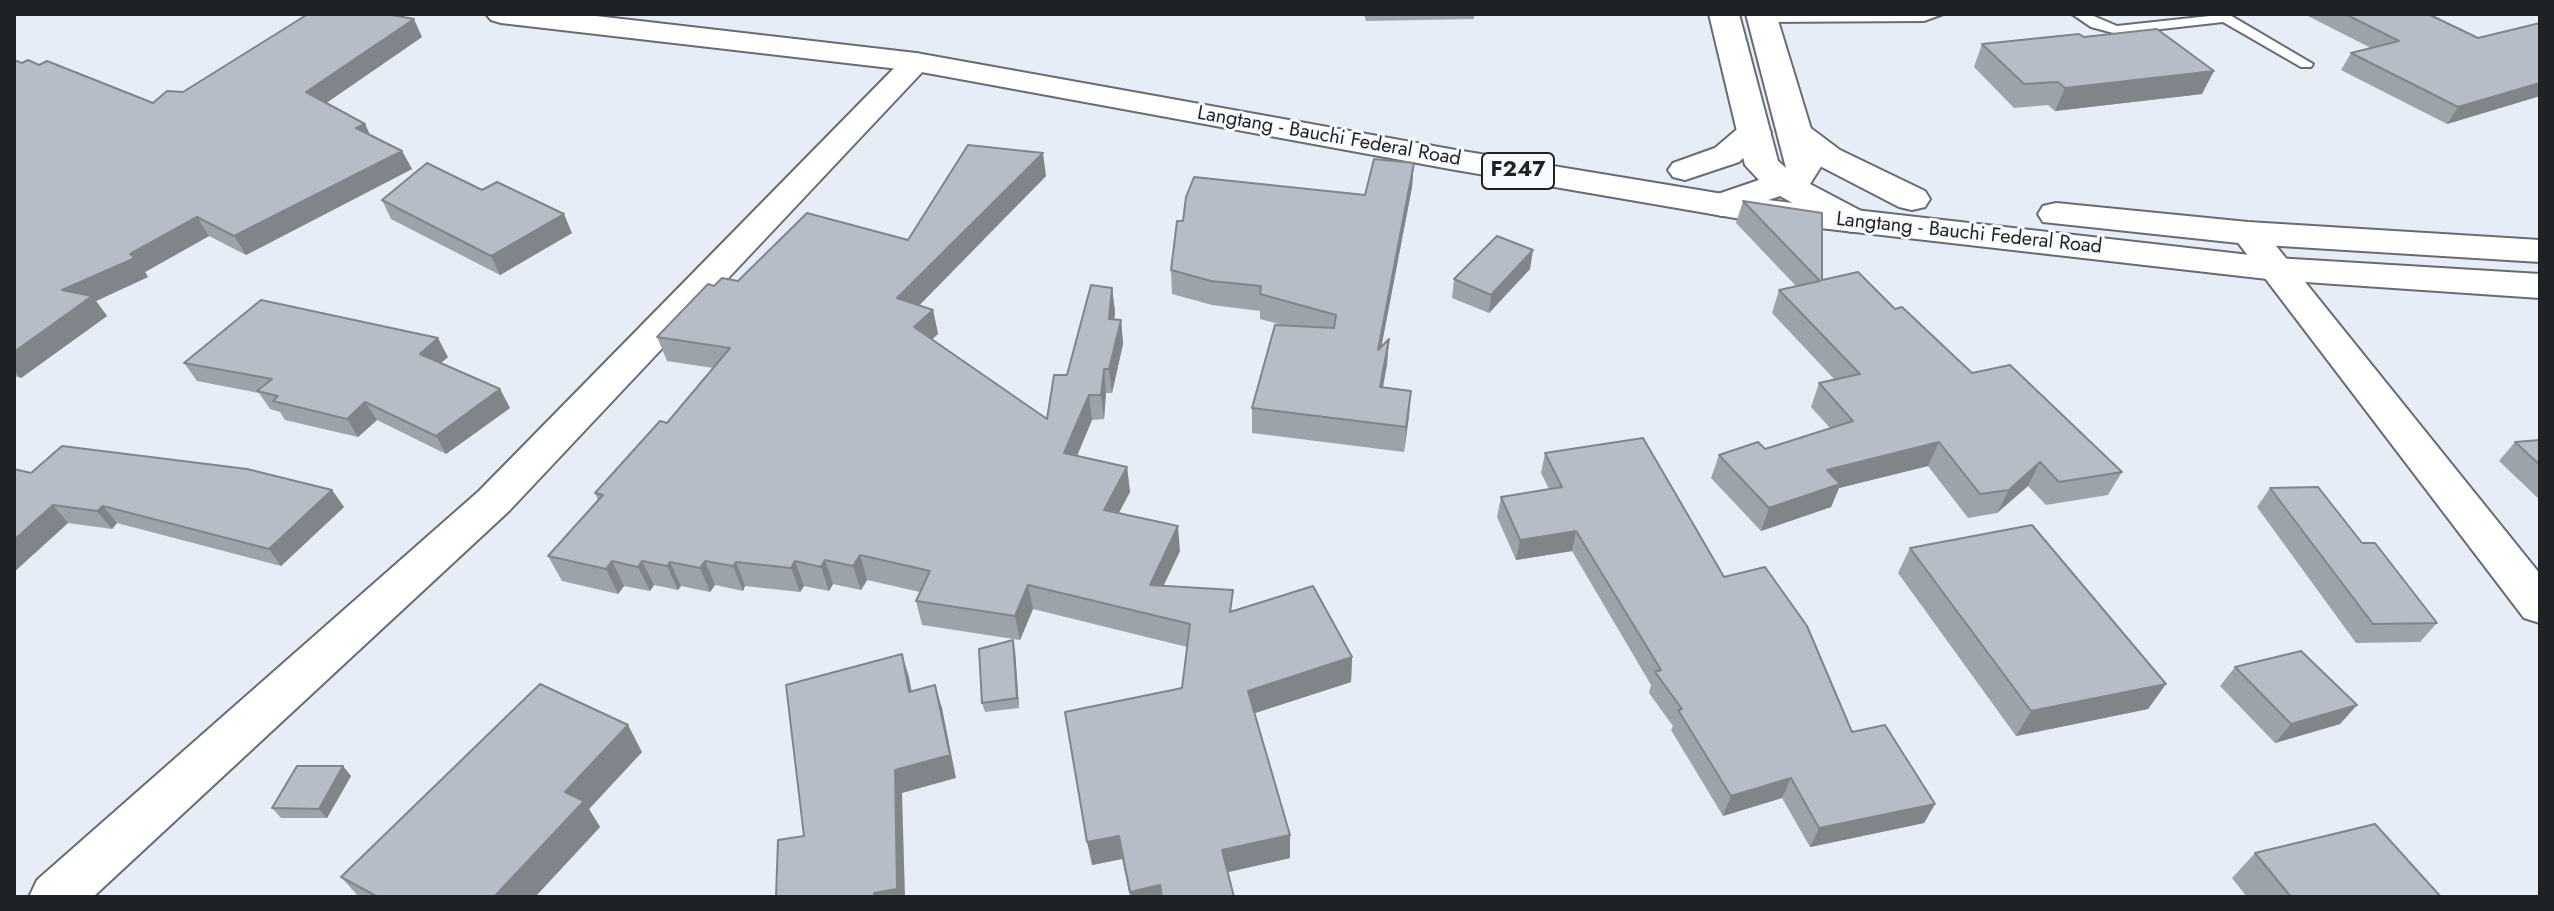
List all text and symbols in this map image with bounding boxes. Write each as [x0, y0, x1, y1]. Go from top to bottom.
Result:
street label: Langtang - Bauchi Federal Road [1195, 102, 1463, 172]
road number: F247 [1482, 153, 1554, 189]
street label: Langtang - Bauchi Federal Road [1835, 208, 2103, 260]

